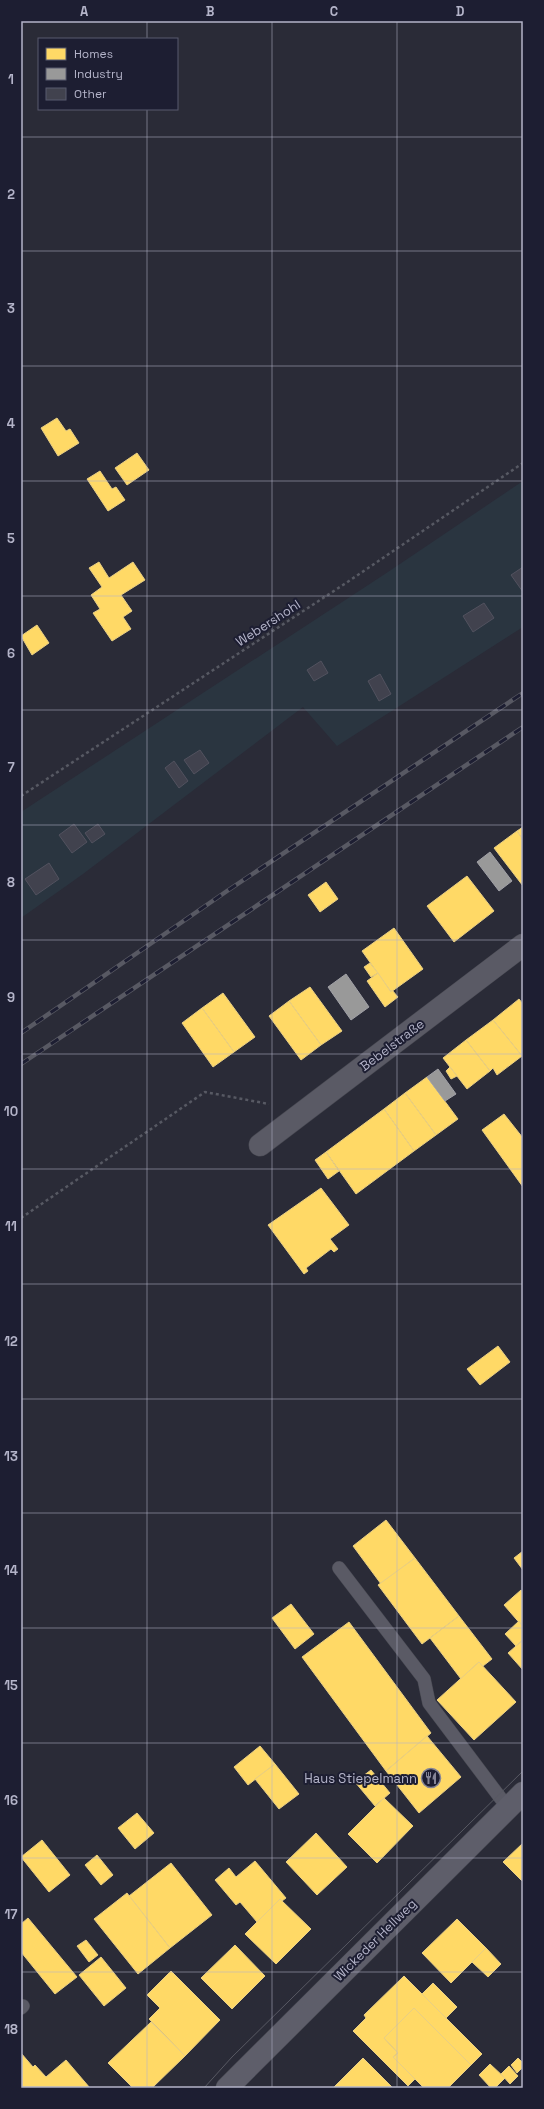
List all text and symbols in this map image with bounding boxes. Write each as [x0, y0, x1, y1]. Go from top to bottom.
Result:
text: A [80, 3, 89, 20]
text: B [206, 3, 215, 20]
text: C [330, 3, 338, 20]
text: D [456, 3, 465, 20]
legend [38, 38, 178, 110]
text: Homes [74, 46, 113, 62]
text: Industry [74, 66, 123, 82]
text: 1 [8, 71, 14, 88]
text: Other [74, 86, 107, 102]
text: 2 [7, 186, 15, 203]
text: 3 [7, 300, 15, 317]
text: 4 [7, 415, 15, 432]
text: 5 [7, 530, 15, 547]
street label: Webershohl [232, 596, 304, 650]
text: 6 [7, 645, 15, 662]
text: 7 [7, 759, 15, 776]
text: 8 [7, 874, 15, 891]
text: 9 [7, 989, 15, 1006]
street label: Bebelstraße [356, 1015, 428, 1075]
text: 10 [4, 1103, 18, 1120]
text: 11 [5, 1218, 17, 1235]
text: 12 [4, 1333, 18, 1350]
text: 13 [4, 1448, 18, 1465]
text: 14 [4, 1562, 18, 1579]
text: 15 [4, 1677, 18, 1694]
restaurant icon: Haus Stiepelmann [420, 1767, 442, 1789]
place label: Haus Stiepelmann [304, 1770, 417, 1787]
text: 16 [4, 1792, 18, 1809]
street label: Wickeder Hellweg [330, 1895, 420, 1985]
text: 17 [4, 1906, 18, 1923]
text: 18 [4, 2021, 18, 2038]

